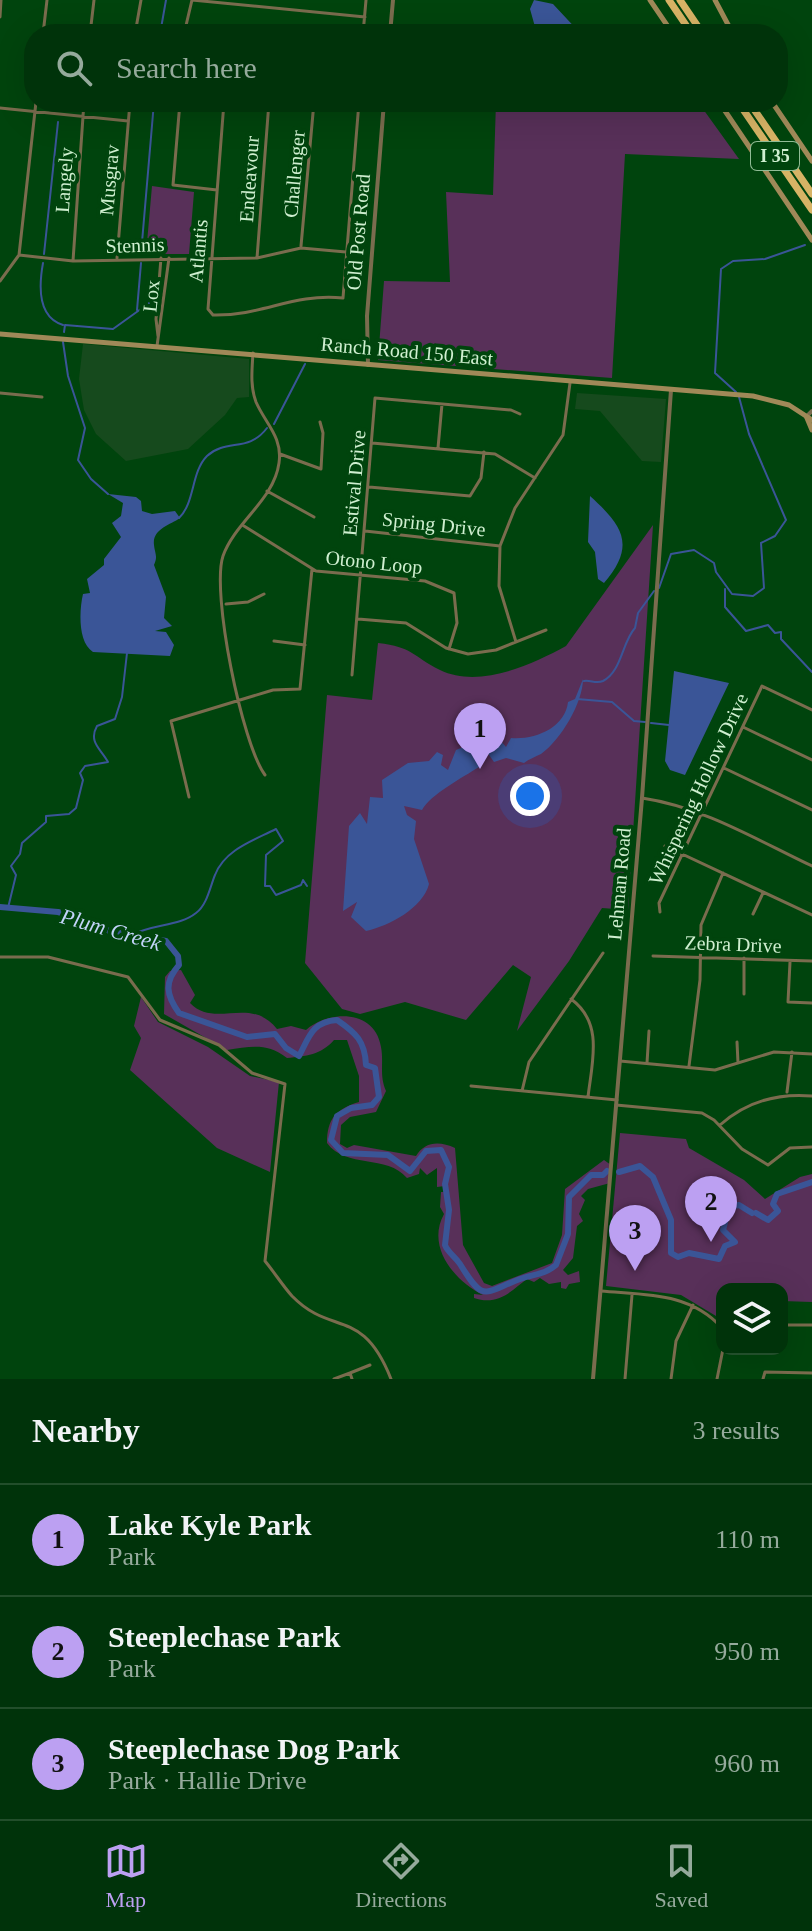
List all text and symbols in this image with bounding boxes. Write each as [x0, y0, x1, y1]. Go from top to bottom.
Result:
search box [24, 24, 788, 112]
icon: search [52, 46, 96, 90]
text: Search here [116, 51, 257, 84]
street label: Challenger [279, 129, 310, 219]
street label: Endeavour [235, 135, 263, 223]
road number: I 35 [751, 142, 799, 170]
street label: Musgrav [95, 144, 124, 216]
street label: Langely [51, 147, 78, 214]
street label: Old Post Road [342, 173, 374, 291]
street label: Atlantis [184, 218, 212, 284]
street label: Stennis [105, 233, 165, 257]
street label: Lox [138, 279, 164, 313]
street label: Ranch Road 150 East [320, 333, 494, 370]
street label: Estival Drive [338, 429, 370, 537]
street label: Spring Drive [381, 508, 487, 541]
street label: Otono Loop [324, 546, 423, 579]
street label: Whispering Hollow Drive [644, 690, 753, 889]
pin: 1 [454, 703, 506, 769]
your location [510, 776, 550, 816]
street label: Lehman Road [603, 827, 635, 941]
water label: Plum Creek [57, 903, 165, 956]
street label: Zebra Drive [684, 931, 782, 957]
pin: 2 [685, 1176, 737, 1242]
pin: 3 [609, 1205, 661, 1271]
map controls [716, 1283, 788, 1355]
button: layers [716, 1283, 788, 1355]
text: Nearby [32, 1412, 140, 1449]
text: 3 results [693, 1416, 780, 1445]
text: Lake Kyle Park [108, 1508, 311, 1541]
text: 1 [52, 1525, 65, 1554]
text: 110 m [715, 1525, 780, 1554]
text: Park [108, 1542, 156, 1571]
text: Steeplechase Park [108, 1620, 340, 1653]
text: 2 [52, 1637, 65, 1666]
text: 950 m [714, 1637, 780, 1666]
text: Park [108, 1654, 156, 1683]
text: Steeplechase Dog Park [108, 1732, 400, 1765]
text: 3 [52, 1749, 65, 1778]
text: 960 m [714, 1749, 780, 1778]
text: Park · Hallie Drive [108, 1766, 307, 1795]
tab: Map [104, 1839, 148, 1913]
tab: Directions [355, 1839, 447, 1913]
tab: Saved [654, 1839, 708, 1913]

